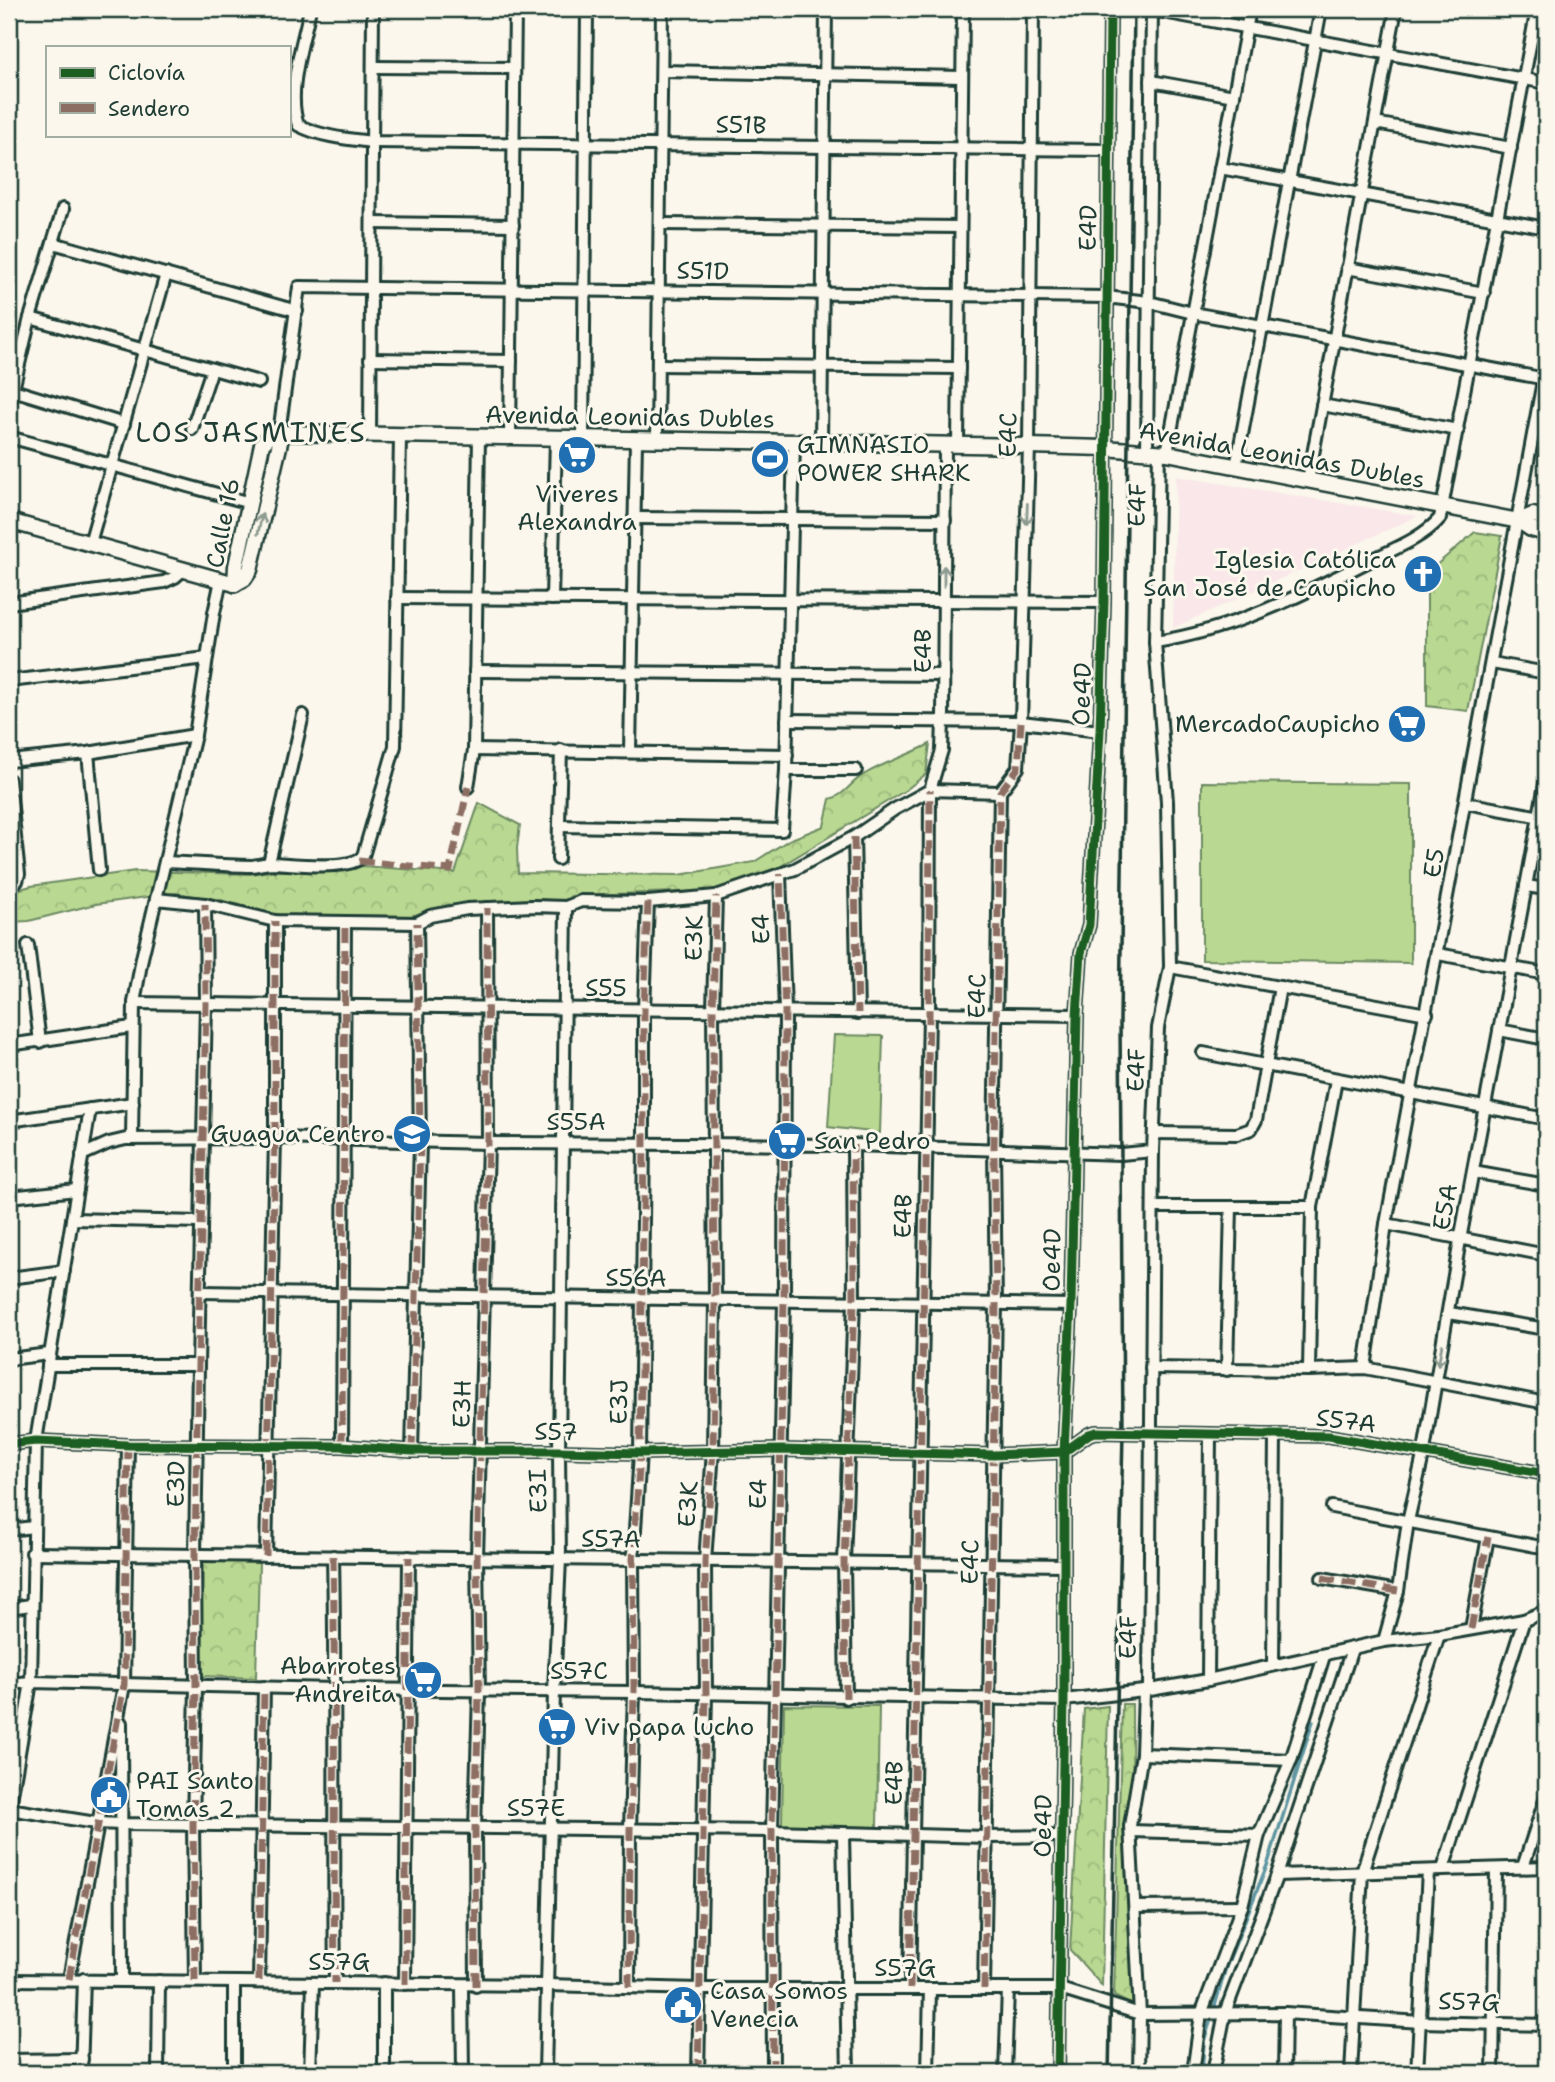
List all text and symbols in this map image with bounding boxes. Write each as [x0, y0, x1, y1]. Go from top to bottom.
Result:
legend [46, 46, 290, 136]
text: Ciclovía [108, 59, 185, 87]
text: Sendero [108, 95, 190, 123]
street label: S51B [715, 109, 767, 141]
street label: E4D [1072, 205, 1104, 251]
street label: S51D [676, 255, 730, 287]
street label: Avenida Leonidas Dubles [485, 398, 775, 436]
street label: E4C [992, 412, 1024, 458]
district label: LOS JASMINES [135, 413, 367, 451]
street label: Avenida Leonidas Dubles [1137, 414, 1427, 496]
place label: GIMNASIO POWER SHARK [797, 429, 971, 489]
supermarket icon: Viveres Alexandra [556, 434, 598, 476]
sports icon: GIMNASIO POWER SHARK [749, 438, 791, 480]
street label: Calle 16 [199, 475, 247, 571]
place label: Viveres Alexandra [517, 478, 637, 538]
street label: E4F [1120, 482, 1154, 528]
one-way arrow [1020, 502, 1033, 525]
one-way arrow [254, 513, 268, 536]
place label: Iglesia Católica San José de Caupicho [1143, 544, 1396, 604]
church icon: Iglesia Católica San José de Caupicho [1402, 553, 1444, 595]
one-way arrow [937, 565, 951, 588]
street label: E4B [907, 629, 939, 673]
street label: Oe4D [1065, 662, 1099, 726]
supermarket icon: MercadoCaupicho [1386, 703, 1428, 745]
place label: MercadoCaupicho [1175, 708, 1380, 740]
street label: E5 [1415, 845, 1453, 881]
street label: E4 [744, 913, 778, 945]
street label: E3K [678, 914, 710, 962]
street label: S55 [585, 972, 627, 1004]
street label: E4C [961, 973, 993, 1019]
street label: E4F [1119, 1047, 1153, 1093]
street label: S55A [546, 1106, 606, 1138]
school or university icon: Guagua Centro [391, 1113, 433, 1155]
place label: Guagua Centro [210, 1118, 385, 1150]
supermarket icon: San Pedro [766, 1120, 808, 1162]
place label: San Pedro [814, 1125, 931, 1157]
street label: E5A [1425, 1181, 1465, 1233]
street label: E4B [887, 1193, 919, 1239]
street label: Oe4D [1035, 1228, 1069, 1292]
street label: S56A [605, 1261, 667, 1295]
one-way arrow [1433, 1343, 1447, 1366]
street label: E3H [445, 1379, 479, 1429]
street label: E3J [603, 1379, 635, 1425]
street label: S57A [1314, 1401, 1378, 1441]
street label: S57 [534, 1416, 578, 1448]
street label: E3D [160, 1460, 192, 1508]
street label: E3I [522, 1469, 554, 1513]
street label: E4 [741, 1478, 775, 1510]
street label: E3K [670, 1479, 706, 1528]
street label: S57A [581, 1522, 641, 1556]
street label: E4C [954, 1539, 986, 1585]
street label: E4F [1112, 1615, 1144, 1659]
place label: Abarrotes Andreita [280, 1650, 396, 1710]
street label: S57C [550, 1655, 608, 1687]
supermarket icon: Abarrotes Andreita [402, 1659, 444, 1701]
supermarket icon: Viv papa lucho [536, 1706, 578, 1748]
place label: Viv papa lucho [584, 1711, 754, 1743]
street label: E4B [878, 1760, 910, 1806]
place label: PAI Santo Tomas 2 [136, 1765, 254, 1825]
public building icon: PAI Santo Tomas 2 [88, 1774, 130, 1816]
street label: S57E [507, 1792, 565, 1824]
street label: Oe4D [1026, 1794, 1060, 1858]
street label: S57G [308, 1946, 370, 1978]
street label: S57G [874, 1952, 936, 1984]
place label: Casa Somos Venecia [710, 1975, 848, 2035]
public building icon: Casa Somos Venecia [662, 1984, 704, 2026]
street label: S57G [1438, 1985, 1500, 2019]

